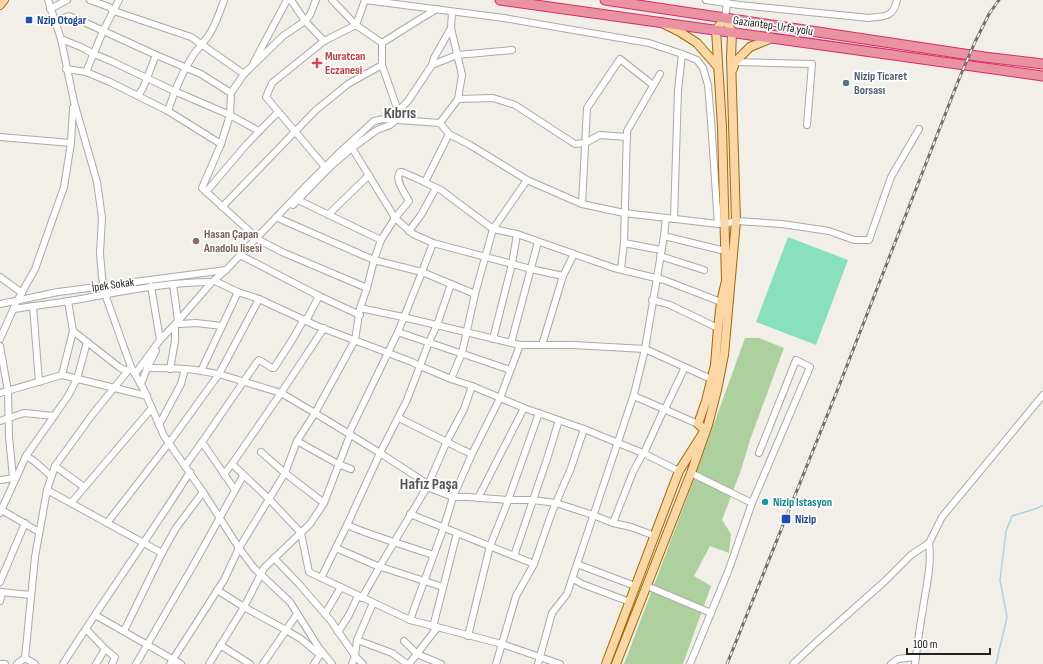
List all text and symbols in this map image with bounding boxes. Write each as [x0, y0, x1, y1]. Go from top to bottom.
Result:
place label: Nzip Otogar [37, 13, 87, 28]
street label: Gaziantep-Urfa yolu [732, 13, 814, 39]
marker: Nzip Otogar [24, 15, 34, 25]
place label: Muratcan Eczanesi [325, 49, 365, 78]
marker: Muratcan Eczanesi [312, 58, 322, 68]
place label: Nizip Ticaret Borsası [854, 69, 907, 98]
marker: Nizip Ticaret Borsası [841, 78, 851, 88]
district label: Kıbrıs [384, 104, 416, 123]
place label: Hasan Çapan Anadolu lisesi [203, 227, 262, 256]
marker: Hasan Çapan Anadolu lisesi [191, 236, 201, 246]
street label: İpek Sokak [91, 275, 136, 295]
district label: Hafız Paşa [400, 475, 458, 494]
place label: Nizip Istasyon [773, 495, 832, 510]
marker: Nizip Istasyon [760, 497, 770, 507]
place label: Nizip [795, 512, 816, 527]
marker: Nizip [780, 513, 792, 525]
scale bar [907, 630, 990, 656]
text: 100 m [913, 637, 938, 652]

